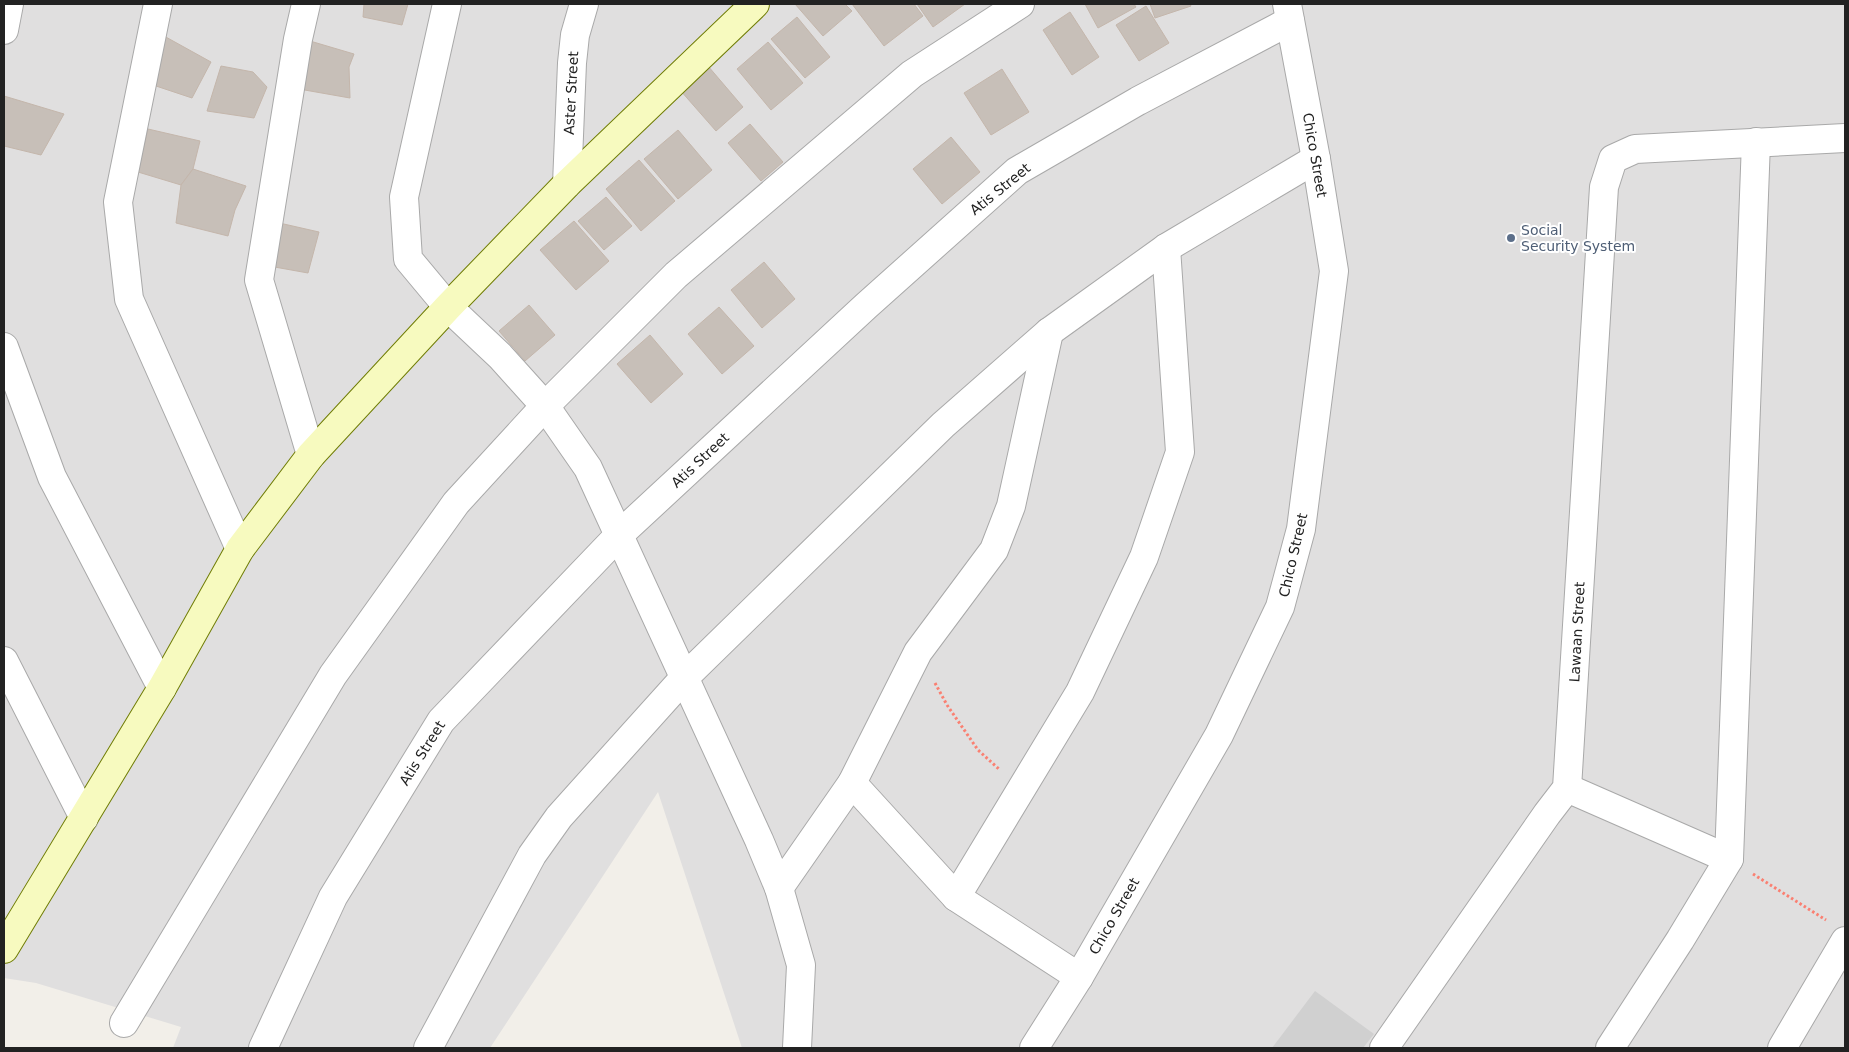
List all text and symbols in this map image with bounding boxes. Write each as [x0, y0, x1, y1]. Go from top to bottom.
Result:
street label: Aster Street [561, 50, 581, 135]
street label: Chico Street [1300, 111, 1330, 199]
street label: Atis Street [967, 159, 1034, 218]
place label: Social Security System [1521, 222, 1635, 254]
marker: Social Security System [1505, 232, 1517, 244]
street label: Atis Street [668, 429, 733, 491]
street label: Chico Street [1276, 511, 1311, 599]
street label: Lawaan Street [1566, 581, 1588, 683]
street label: Atis Street [396, 717, 448, 788]
street label: Chico Street [1086, 874, 1143, 957]

